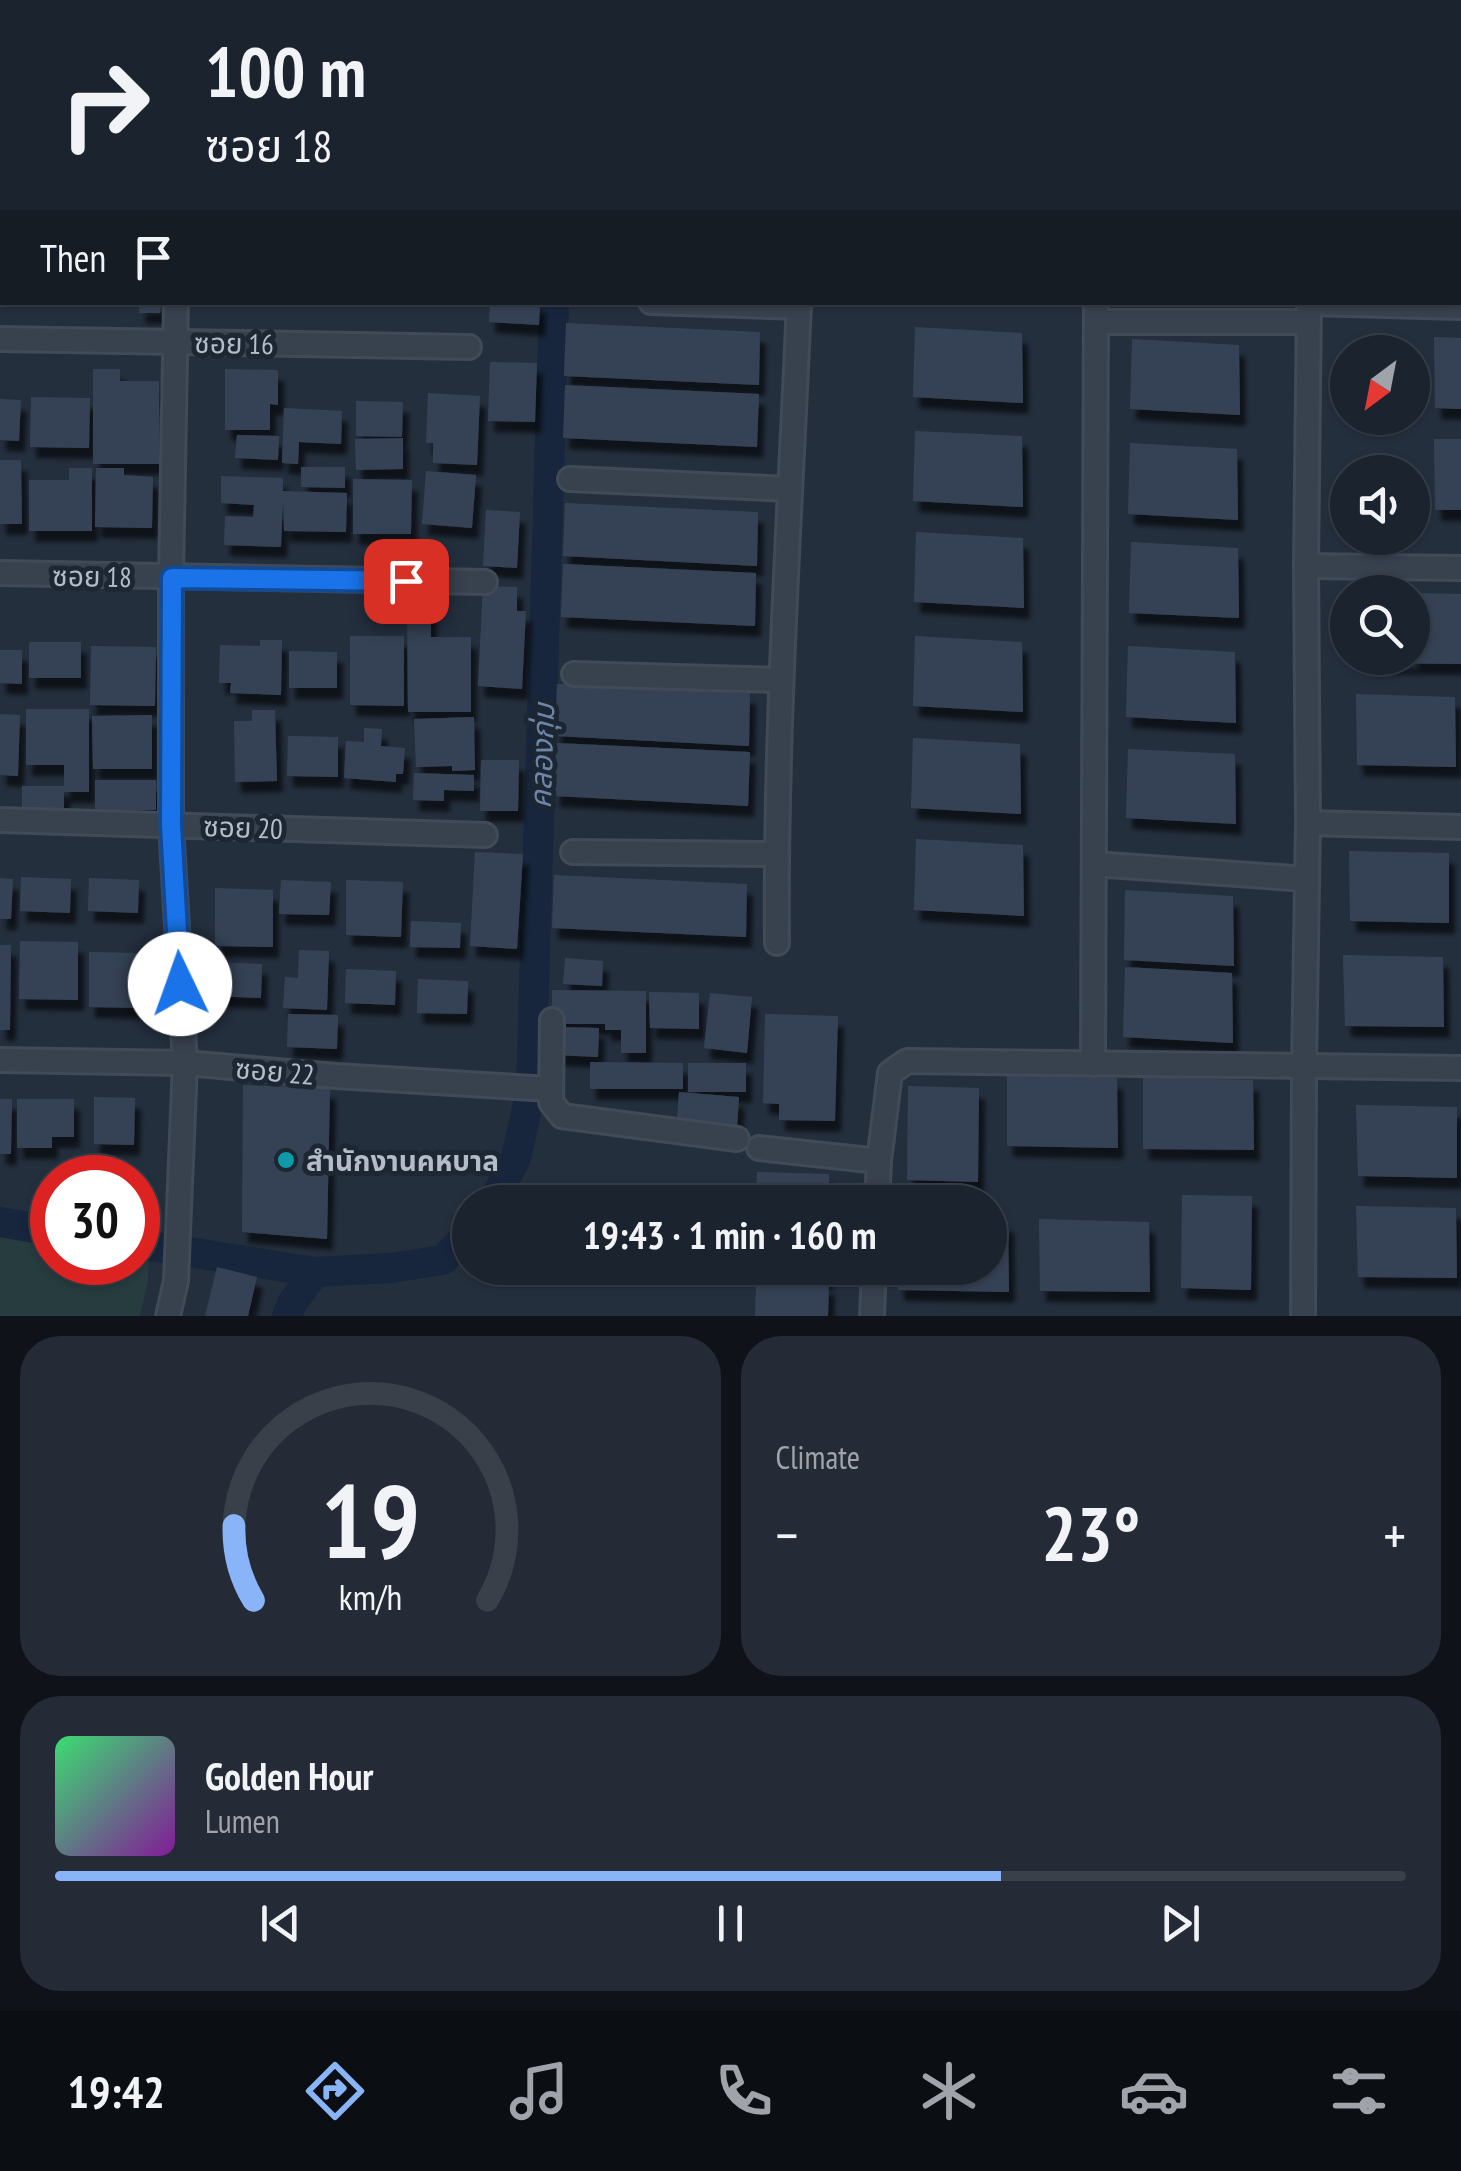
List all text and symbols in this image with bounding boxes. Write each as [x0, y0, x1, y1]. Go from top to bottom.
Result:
text: 100 m [205, 26, 366, 116]
icon: right [40, 40, 170, 170]
text: ซอย 18 [205, 116, 333, 174]
icon: arrive [126, 230, 181, 285]
text: Then [40, 233, 106, 282]
street label: ซอย 16 [194, 324, 274, 362]
north arrow [1330, 335, 1430, 435]
map controls [1330, 335, 1430, 675]
button: sound [1330, 455, 1430, 555]
pin [364, 539, 449, 624]
icon: arrive [379, 554, 434, 609]
street label: ซอย 18 [52, 557, 132, 595]
button: search [1330, 575, 1430, 675]
water label: คลองกุ่ม [520, 700, 562, 809]
street label: ซอย 20 [203, 807, 283, 847]
position arrow [128, 932, 232, 1036]
street label: ซอย 22 [234, 1049, 316, 1093]
place label: สำนักงานคหบาล [306, 1142, 499, 1179]
marker: สำนักงานคหบาล [275, 1149, 297, 1171]
speed limit sign: 30 [30, 1155, 160, 1285]
text: 19:43 · 1 min · 160 m [583, 1210, 876, 1259]
text: Climate [776, 1436, 860, 1478]
text: 19 [321, 1452, 420, 1587]
text: 23° [1041, 1485, 1140, 1582]
text: − [776, 1499, 798, 1570]
text: + [1383, 1499, 1406, 1570]
text: km/h [339, 1574, 402, 1620]
text: Golden Hour [205, 1751, 374, 1800]
text: Lumen [205, 1800, 280, 1842]
icon: previous [253, 1896, 308, 1951]
icon: pause [703, 1896, 758, 1951]
icon: next [1153, 1896, 1208, 1951]
icon: directions [300, 2056, 370, 2126]
icon: music [504, 2056, 574, 2126]
icon: phone [709, 2056, 779, 2126]
icon: climate [914, 2056, 984, 2126]
icon: car [1119, 2056, 1189, 2126]
icon: filters [1324, 2056, 1394, 2126]
text: 19:42 [67, 2062, 165, 2120]

